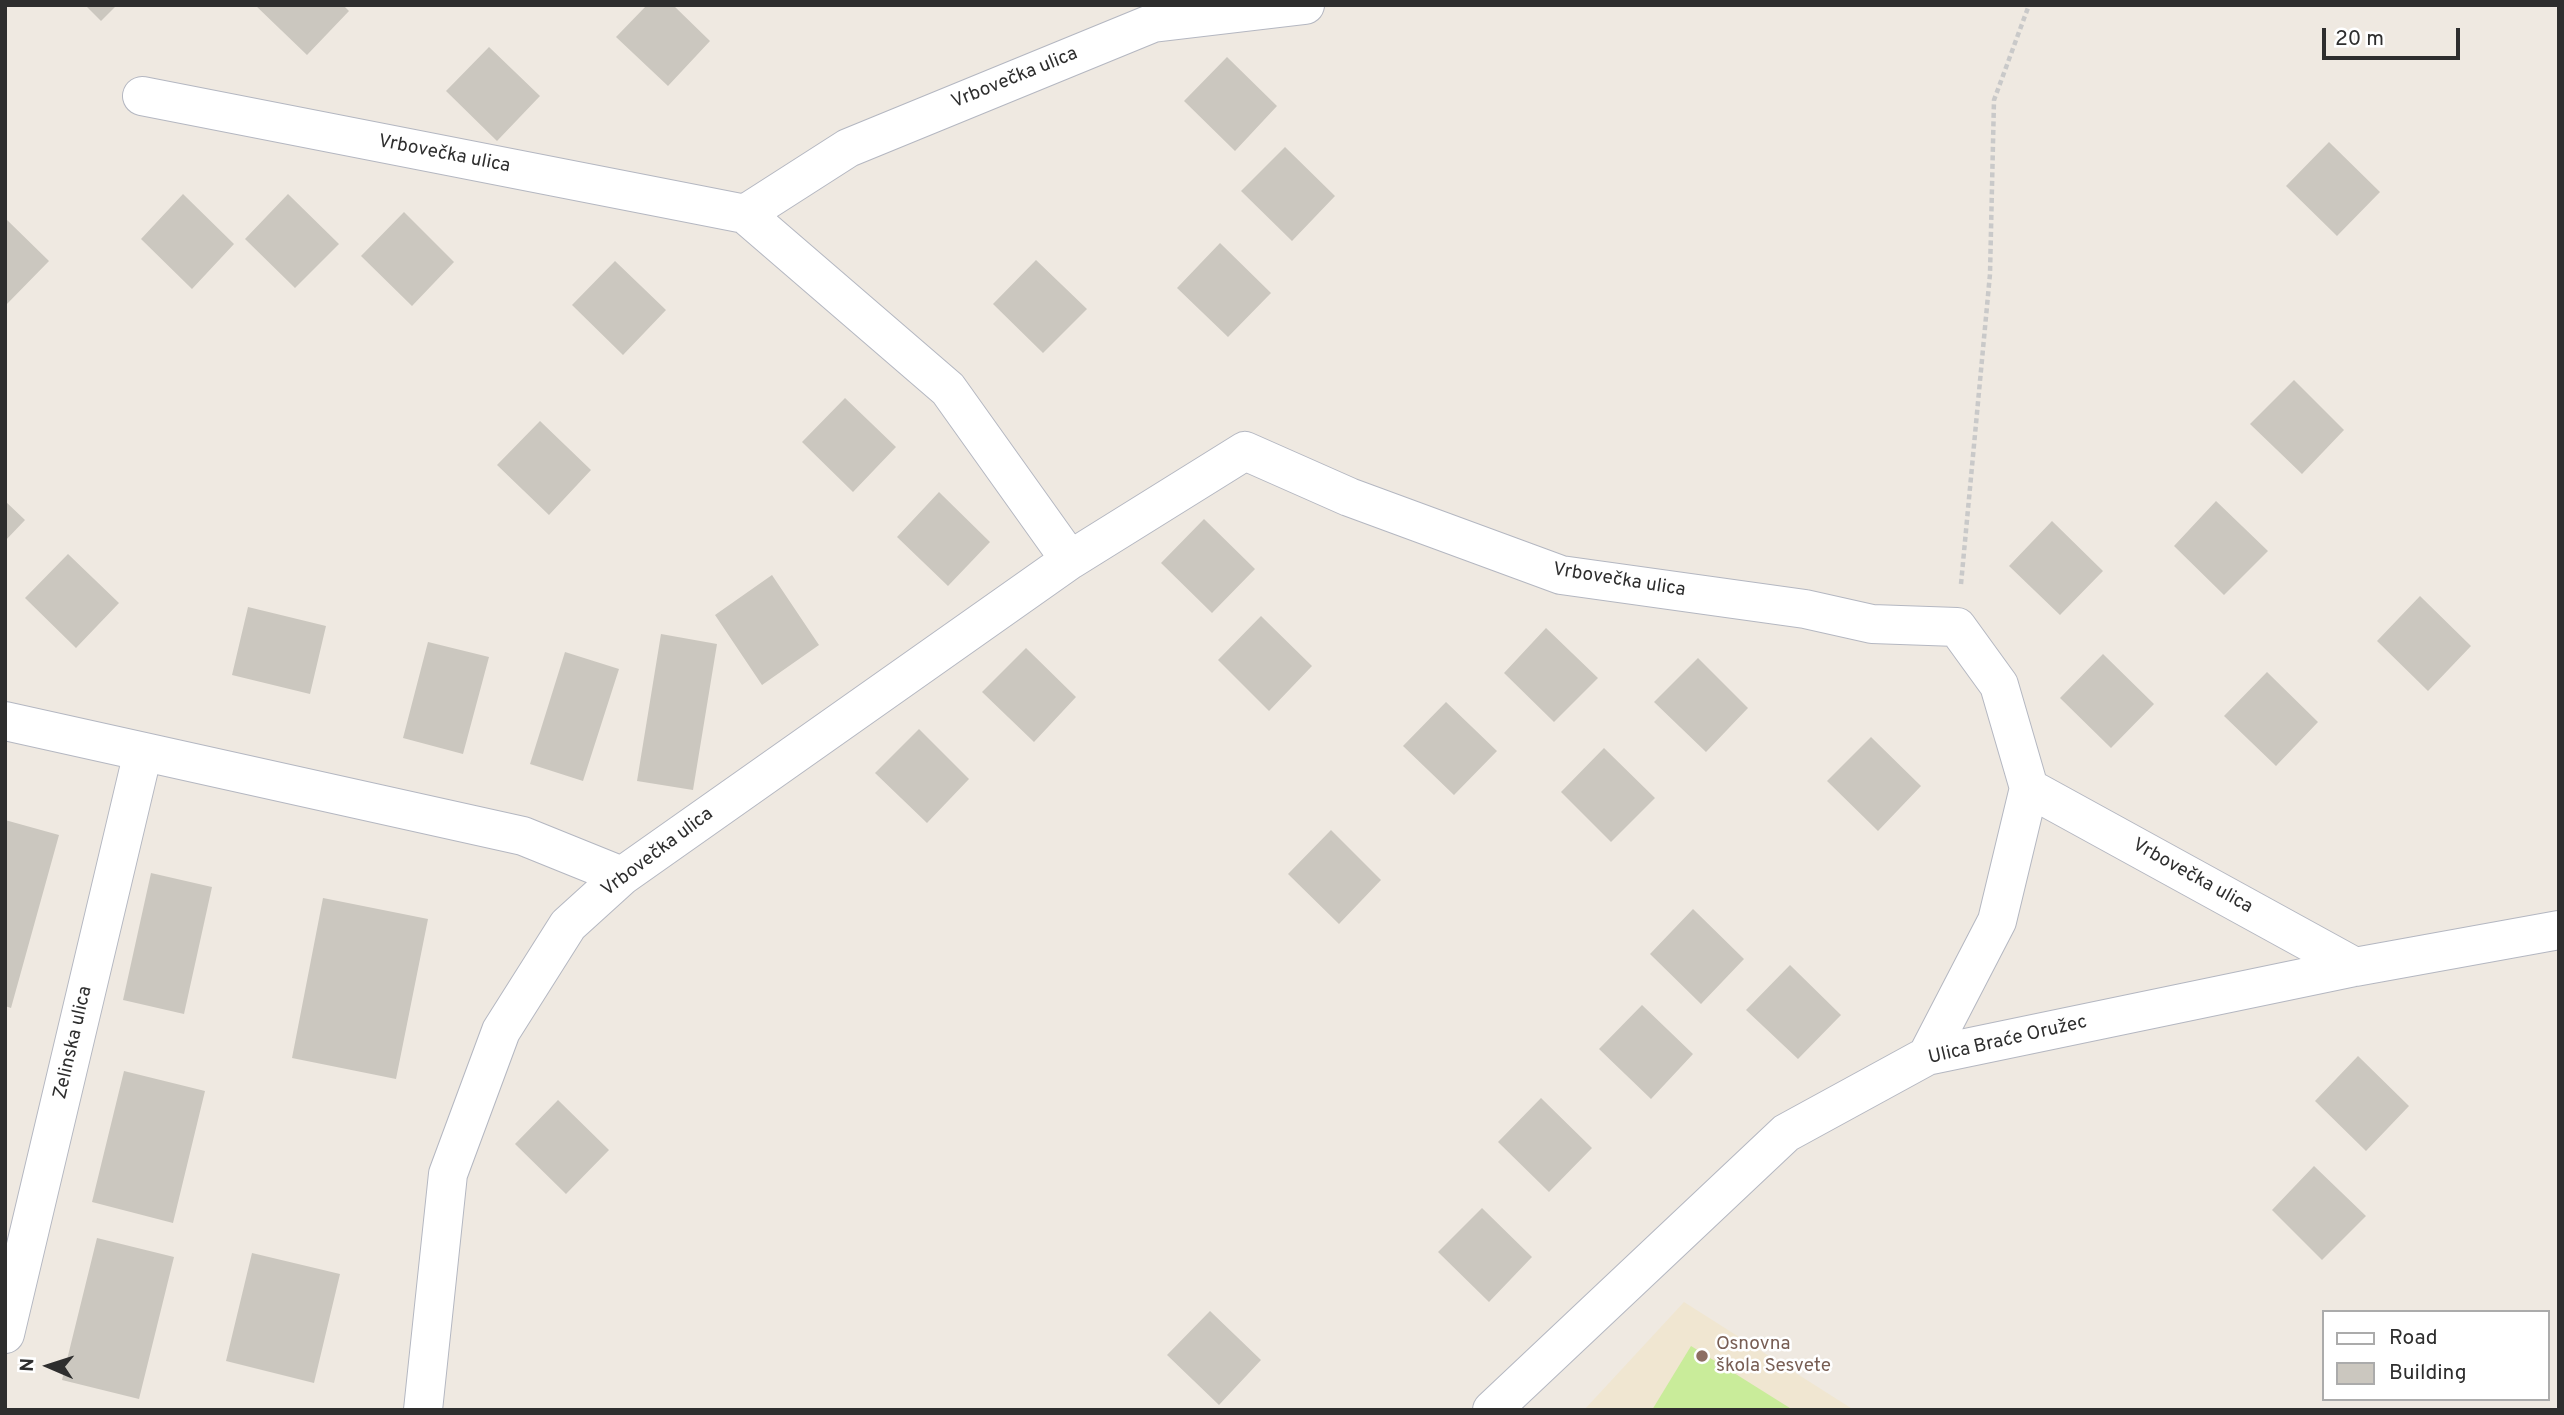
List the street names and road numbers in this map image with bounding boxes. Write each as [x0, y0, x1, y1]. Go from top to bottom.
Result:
street label: Vrbovečka ulica [949, 43, 1081, 115]
street label: Vrbovečka ulica [376, 131, 512, 179]
street label: Vrbovečka ulica [1551, 559, 1687, 603]
street label: Vrbovečka ulica [598, 804, 718, 902]
street label: Vrbovečka ulica [2128, 835, 2256, 919]
street label: Zelinska ulica [50, 984, 98, 1102]
street label: Ulica Braće Oružec [1926, 1012, 2090, 1070]

